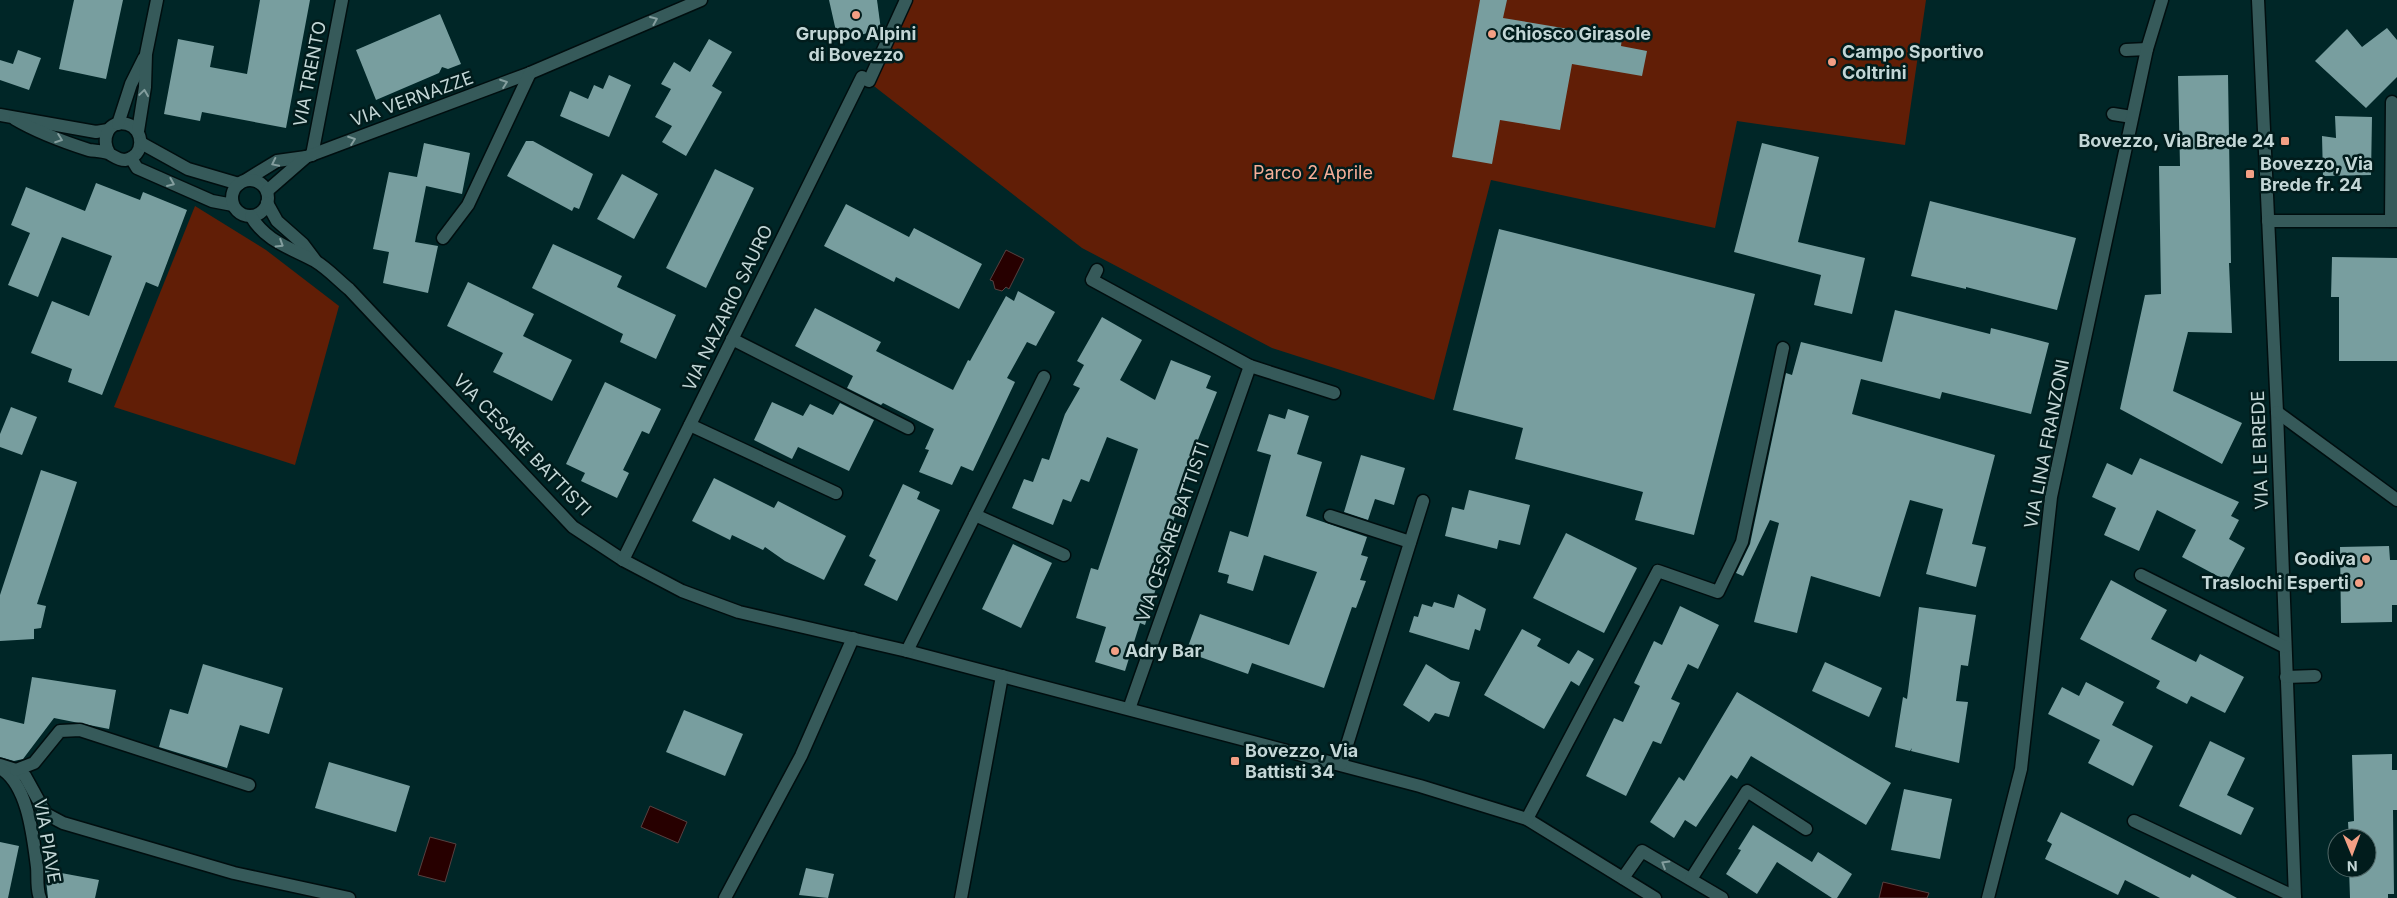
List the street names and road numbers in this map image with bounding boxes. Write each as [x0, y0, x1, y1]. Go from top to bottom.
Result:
street label: VIA TRENTO [289, 19, 330, 129]
street label: VIA VERNAZZE [348, 67, 476, 130]
street label: VIA NAZARIO SAURO [678, 221, 777, 394]
street label: VIA LINA FRANZONI [2020, 358, 2073, 530]
street label: VIA CESARE BATTISTI [449, 369, 596, 520]
street label: VIA LE BREDE [2247, 390, 2272, 510]
street label: VIA CESARE BATTISTI [1132, 439, 1213, 625]
street label: VIA PIAVE [30, 797, 65, 885]

